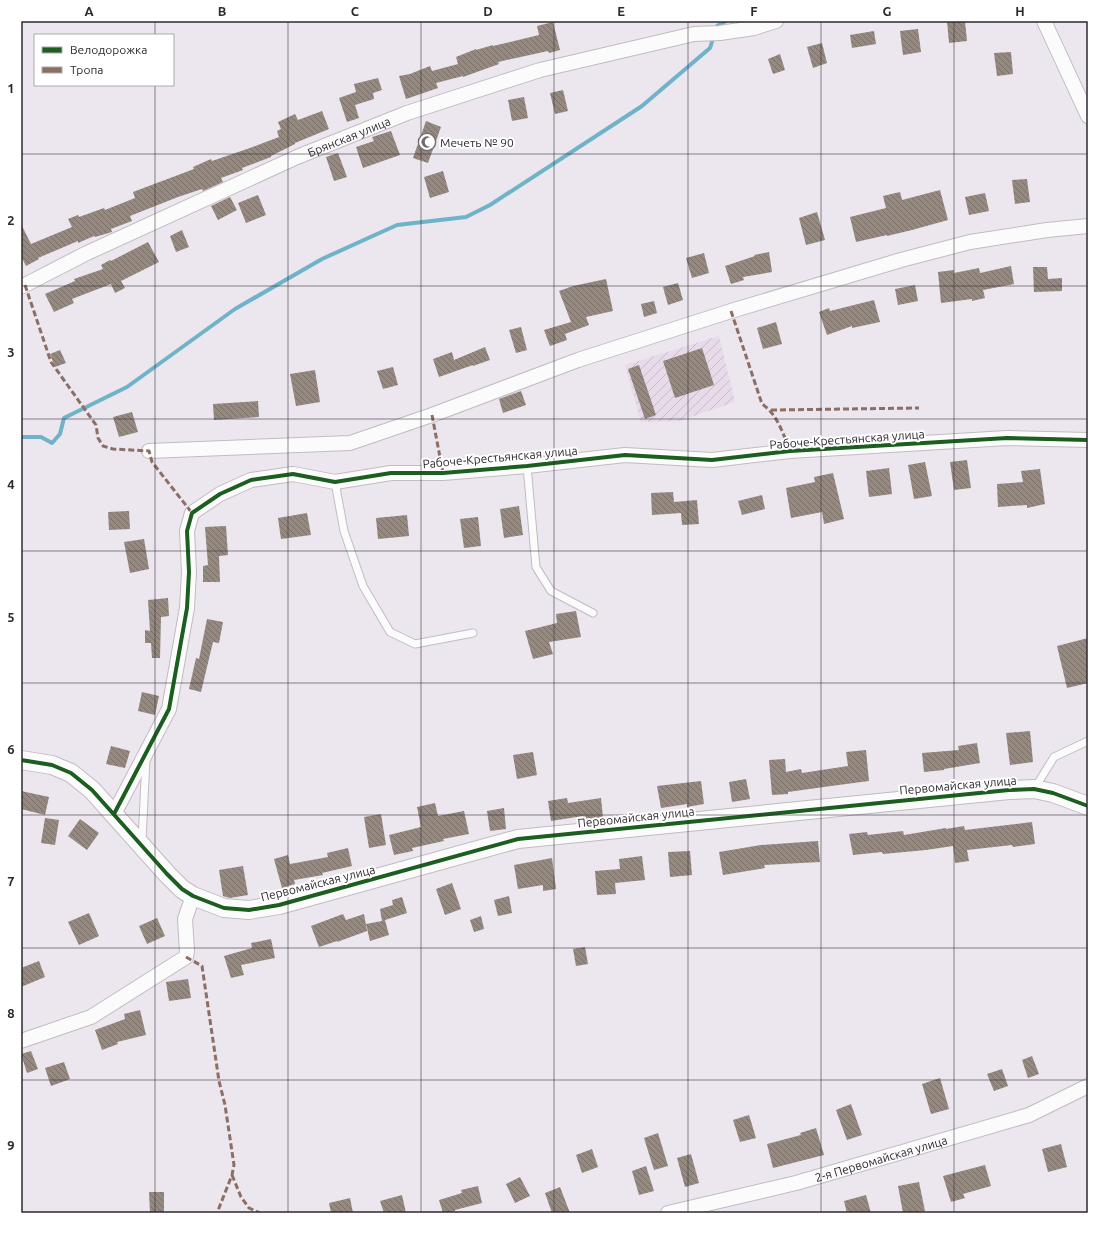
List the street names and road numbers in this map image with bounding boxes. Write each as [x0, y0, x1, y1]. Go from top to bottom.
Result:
street label: Брянская улица [306, 114, 392, 159]
street label: Рабоче-Крестьянская улица [769, 427, 925, 451]
street label: Рабоче-Крестьянская улица [422, 444, 578, 470]
street label: Первомайская улица [899, 773, 1017, 797]
street label: Первомайская улица [577, 804, 695, 830]
street label: Первомайская улица [259, 862, 377, 904]
street label: 2-я Первомайская улица [813, 1133, 949, 1184]

